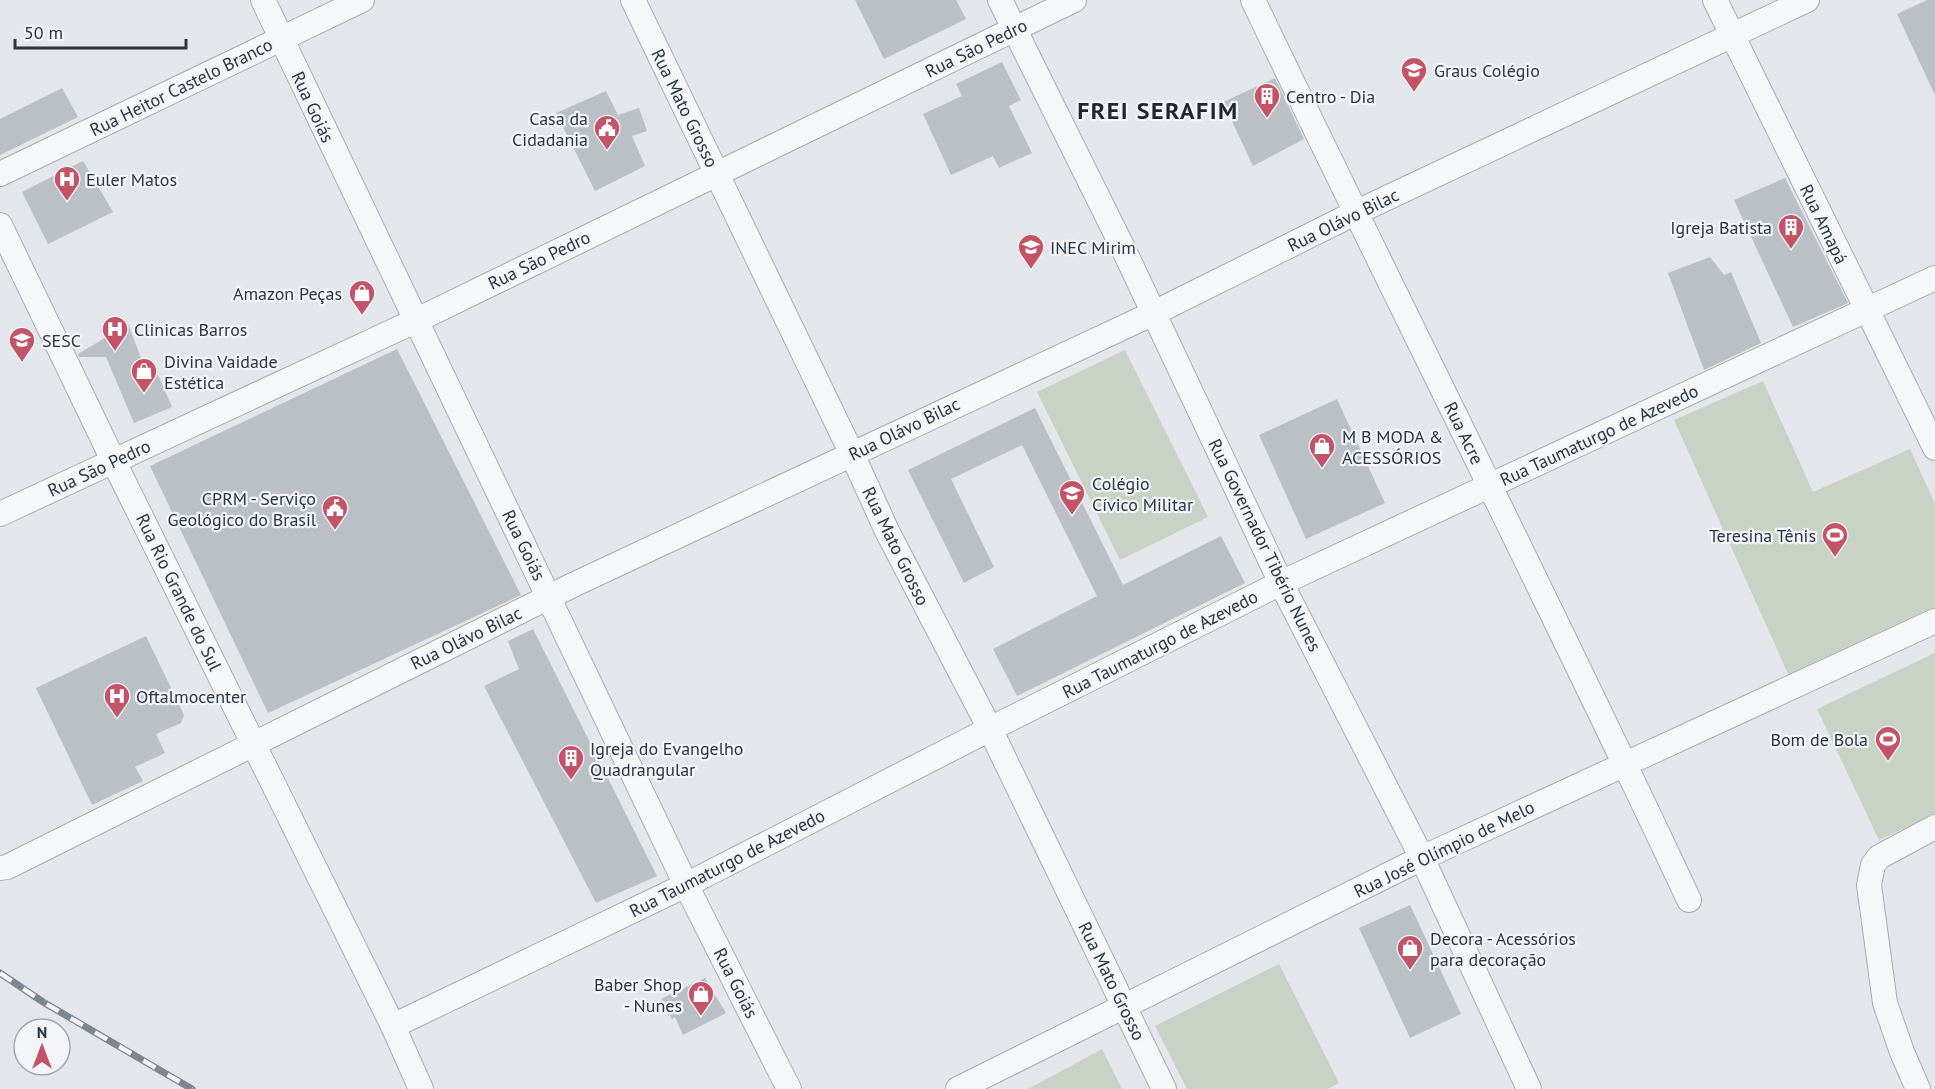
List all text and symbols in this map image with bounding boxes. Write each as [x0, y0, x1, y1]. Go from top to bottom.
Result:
scale bar [15, 12, 186, 50]
street label: Rua São Pedro [921, 13, 1031, 83]
text: 50 m [24, 21, 63, 44]
street label: Rua Heitor Castelo Branco [86, 33, 276, 141]
street label: Rua Mato Grosso [646, 45, 724, 171]
school or university icon: Graus Colégio [1399, 55, 1429, 93]
place label: Graus Colégio [1434, 59, 1540, 82]
street label: Rua Goiás [287, 68, 339, 146]
building icon: Centro - Dia [1252, 81, 1282, 119]
place label: Centro - Dia [1286, 85, 1375, 108]
district label: FREI SERAFIM [1077, 95, 1239, 126]
place label: Casa da Cidadania [512, 107, 588, 151]
public building icon: Casa da Cidadania [592, 113, 622, 151]
hospital icon: Euler Matos [52, 164, 82, 202]
place label: Euler Matos [86, 168, 177, 191]
street label: Rua Amapá [1795, 180, 1853, 268]
street label: Rua Olávo Bilac [1284, 183, 1402, 257]
building icon: Igreja Batista [1776, 212, 1806, 250]
place label: Igreja Batista [1670, 216, 1772, 239]
street label: Rua São Pedro [484, 225, 594, 295]
school or university icon: INEC Mirim [1016, 232, 1046, 270]
place label: INEC Mirim [1050, 236, 1136, 259]
shop icon: Amazon Peças [347, 278, 377, 316]
place label: Amazon Peças [233, 282, 342, 305]
hospital icon: Clinicas Barros [100, 314, 130, 352]
place label: Clinicas Barros [134, 318, 247, 341]
school or university icon: SESC [7, 325, 37, 363]
place label: SESC [42, 329, 81, 352]
place label: Divina Vaidade Estética [164, 350, 278, 394]
shop icon: Divina Vaidade Estética [129, 356, 159, 394]
street label: Rua Taumaturgo de Azevedo [1496, 379, 1702, 491]
street label: Rua Olávo Bilac [845, 392, 963, 466]
street label: Rua Acre [1439, 398, 1489, 468]
place label: M B MODA & ACESSÓRIOS [1342, 425, 1443, 469]
shop icon: M B MODA & ACESSÓRIOS [1307, 431, 1337, 469]
street label: Rua São Pedro [44, 434, 154, 502]
street label: Rua Governador Tibério Nunes [1203, 435, 1327, 655]
place label: Colégio Cívico Militar [1092, 472, 1193, 516]
school or university icon: Colégio Cívico Militar [1057, 478, 1087, 516]
street label: Rua Mato Grosso [857, 483, 935, 609]
place label: CPRM - Serviço Geológico do Brasil [167, 487, 317, 531]
public building icon: CPRM - Serviço Geológico do Brasil [320, 493, 350, 531]
street label: Rua Goiás [497, 506, 551, 584]
street label: Rua Rio Grande do Sul [131, 510, 227, 675]
sports icon: Teresina Tênis [1820, 520, 1850, 558]
place label: Teresina Tênis [1709, 524, 1816, 547]
street label: Rua Taumaturgo de Azevedo [1058, 585, 1262, 703]
street label: Rua Olávo Bilac [407, 601, 525, 675]
hospital icon: Oftalmocenter [102, 681, 132, 719]
place label: Oftalmocenter [136, 685, 246, 708]
sports icon: Bom de Bola [1873, 724, 1903, 762]
place label: Bom de Bola [1770, 728, 1868, 751]
place label: Igreja do Evangelho Quadrangular [590, 737, 744, 781]
building icon: Igreja do Evangelho Quadrangular [556, 743, 586, 781]
street label: Rua José Olímpio de Melo [1350, 795, 1538, 903]
street label: Rua Taumaturgo de Azevedo [625, 804, 829, 922]
street label: Rua Mato Grosso [1073, 918, 1151, 1044]
place label: Decora - Acessórios para decoração [1430, 927, 1576, 971]
shop icon: Decora - Acessórios para decoração [1395, 933, 1425, 971]
street label: Rua Goiás [709, 944, 763, 1022]
place label: Baber Shop - Nunes [594, 973, 682, 1017]
shop icon: Baber Shop - Nunes [686, 979, 716, 1017]
north arrow [12, 1017, 72, 1077]
text: N [37, 1022, 47, 1042]

